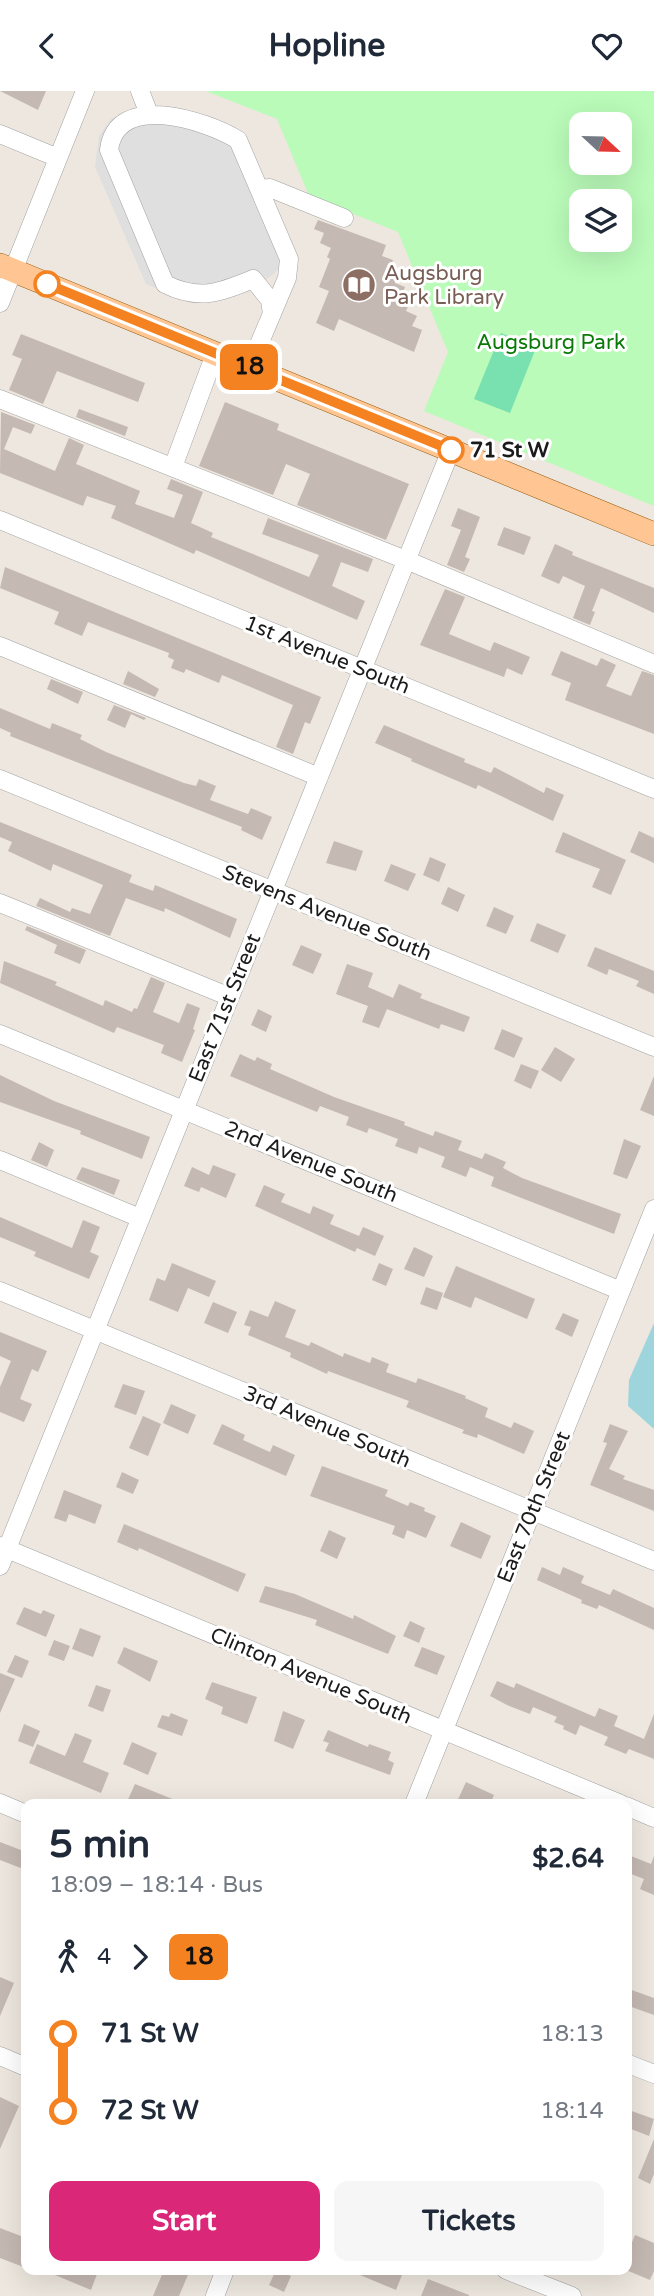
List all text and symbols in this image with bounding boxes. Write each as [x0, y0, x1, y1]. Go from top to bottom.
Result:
icon: back [28, 27, 66, 65]
text: Hopline [269, 27, 385, 65]
icon: heart [588, 27, 626, 65]
north arrow [569, 112, 632, 175]
map controls [569, 112, 632, 252]
button: layers [569, 189, 632, 252]
place label: Augsburg Park Library [384, 261, 504, 310]
library icon: Augsburg Park Library [340, 266, 378, 304]
unlabelled marker [34, 271, 60, 297]
park label: Augsburg Park [477, 330, 625, 355]
line badge: 18 [218, 344, 280, 390]
text: 18 [234, 352, 264, 381]
marker: 71 St W [438, 437, 464, 463]
place label: 71 St W [470, 438, 550, 463]
street label: 1st Avenue South [240, 610, 414, 700]
street label: Stevens Avenue South [219, 860, 435, 966]
street label: East 71st Street [184, 930, 266, 1086]
street label: 2nd Avenue South [221, 1116, 401, 1208]
street label: 3rd Avenue South [239, 1380, 415, 1474]
street label: East 70th Street [492, 1428, 576, 1586]
street label: Clinton Avenue South [207, 1622, 415, 1730]
text: 5 min [49, 1822, 150, 1868]
text: $2.64 [532, 1843, 604, 1874]
text: 18:09 – 18:14 · Bus [49, 1871, 263, 1899]
icon: walk [49, 1938, 87, 1976]
icon: forward [121, 1938, 159, 1976]
text: 18 [183, 1942, 214, 1971]
text: 4 [97, 1943, 111, 1971]
text: 71 St W [101, 2018, 199, 2049]
text: 18:13 [540, 2020, 604, 2048]
text: 72 St W [101, 2095, 199, 2126]
text: 18:14 [540, 2097, 604, 2125]
button: Start [49, 2181, 320, 2261]
button: Tickets [334, 2181, 604, 2261]

